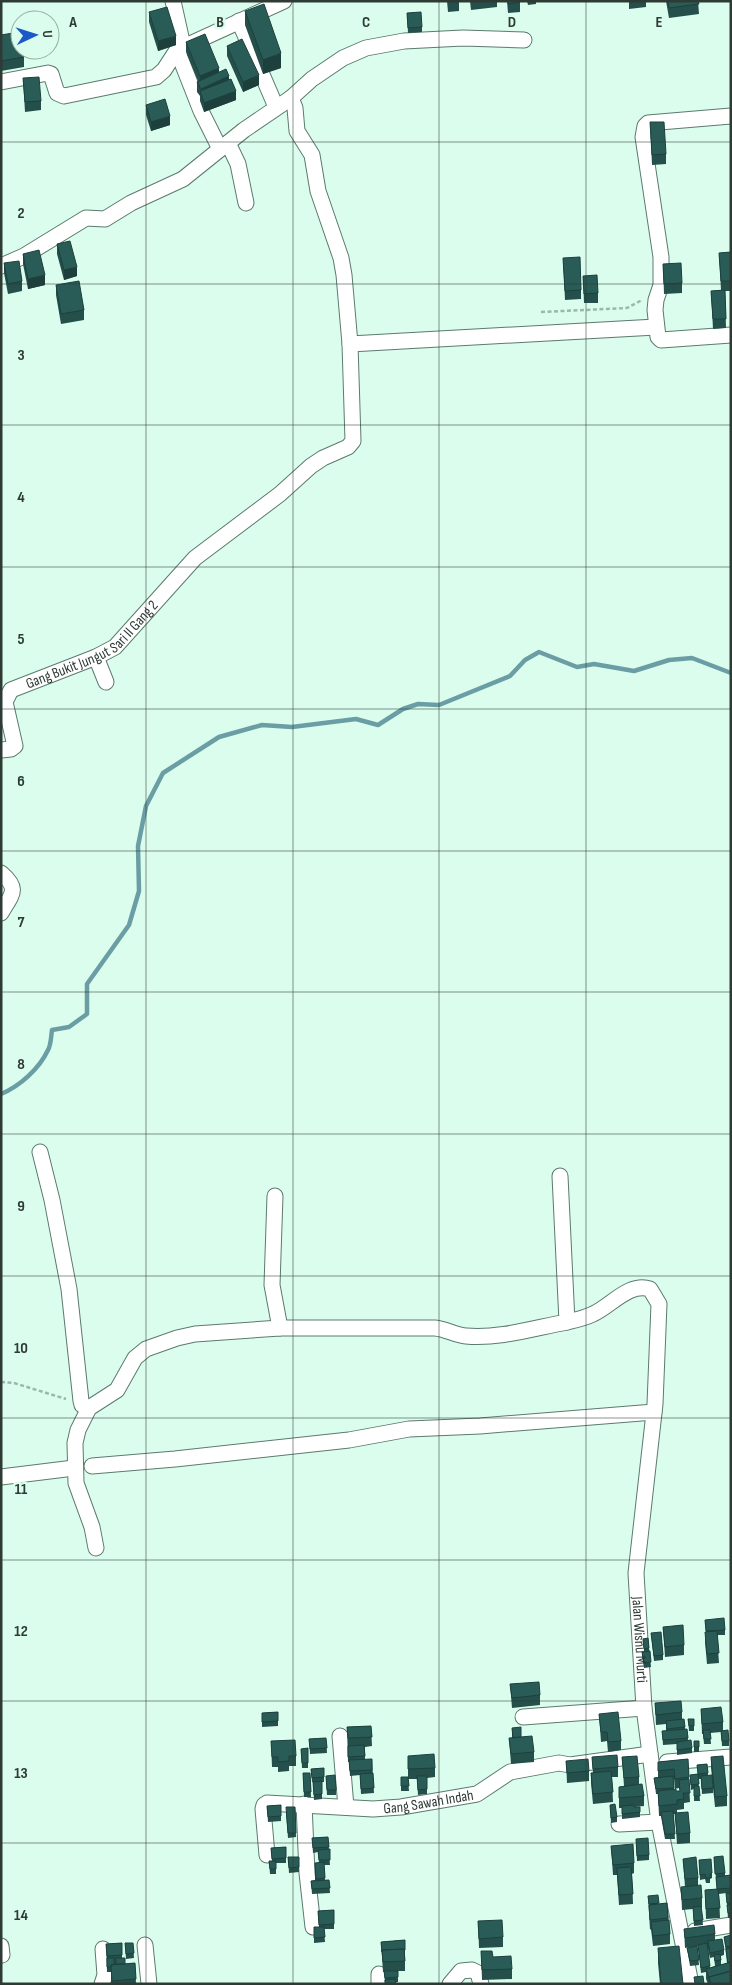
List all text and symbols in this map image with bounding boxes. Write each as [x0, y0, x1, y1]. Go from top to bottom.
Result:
north arrow [10, 10, 60, 60]
text: A [68, 13, 77, 32]
text: B [216, 13, 224, 32]
text: C [362, 13, 370, 32]
text: D [508, 13, 516, 32]
text: E [656, 13, 663, 32]
text: U [39, 30, 56, 38]
text: 2 [17, 204, 25, 223]
text: 3 [17, 346, 25, 365]
text: 4 [17, 488, 25, 507]
street label: Gang Bukit Jungut Sari II Gang 2 [23, 597, 162, 693]
text: 5 [17, 630, 25, 649]
text: 6 [17, 772, 25, 791]
text: 7 [18, 913, 25, 932]
text: 8 [17, 1055, 25, 1074]
text: 9 [17, 1197, 25, 1216]
text: 10 [14, 1339, 28, 1358]
text: 11 [15, 1480, 28, 1499]
street label: Jalan Wisnu Murti [627, 1595, 651, 1684]
text: 12 [14, 1622, 28, 1641]
text: 13 [14, 1764, 28, 1783]
street label: Gang Sawah Indah [383, 1786, 475, 1818]
text: 14 [14, 1906, 28, 1925]

